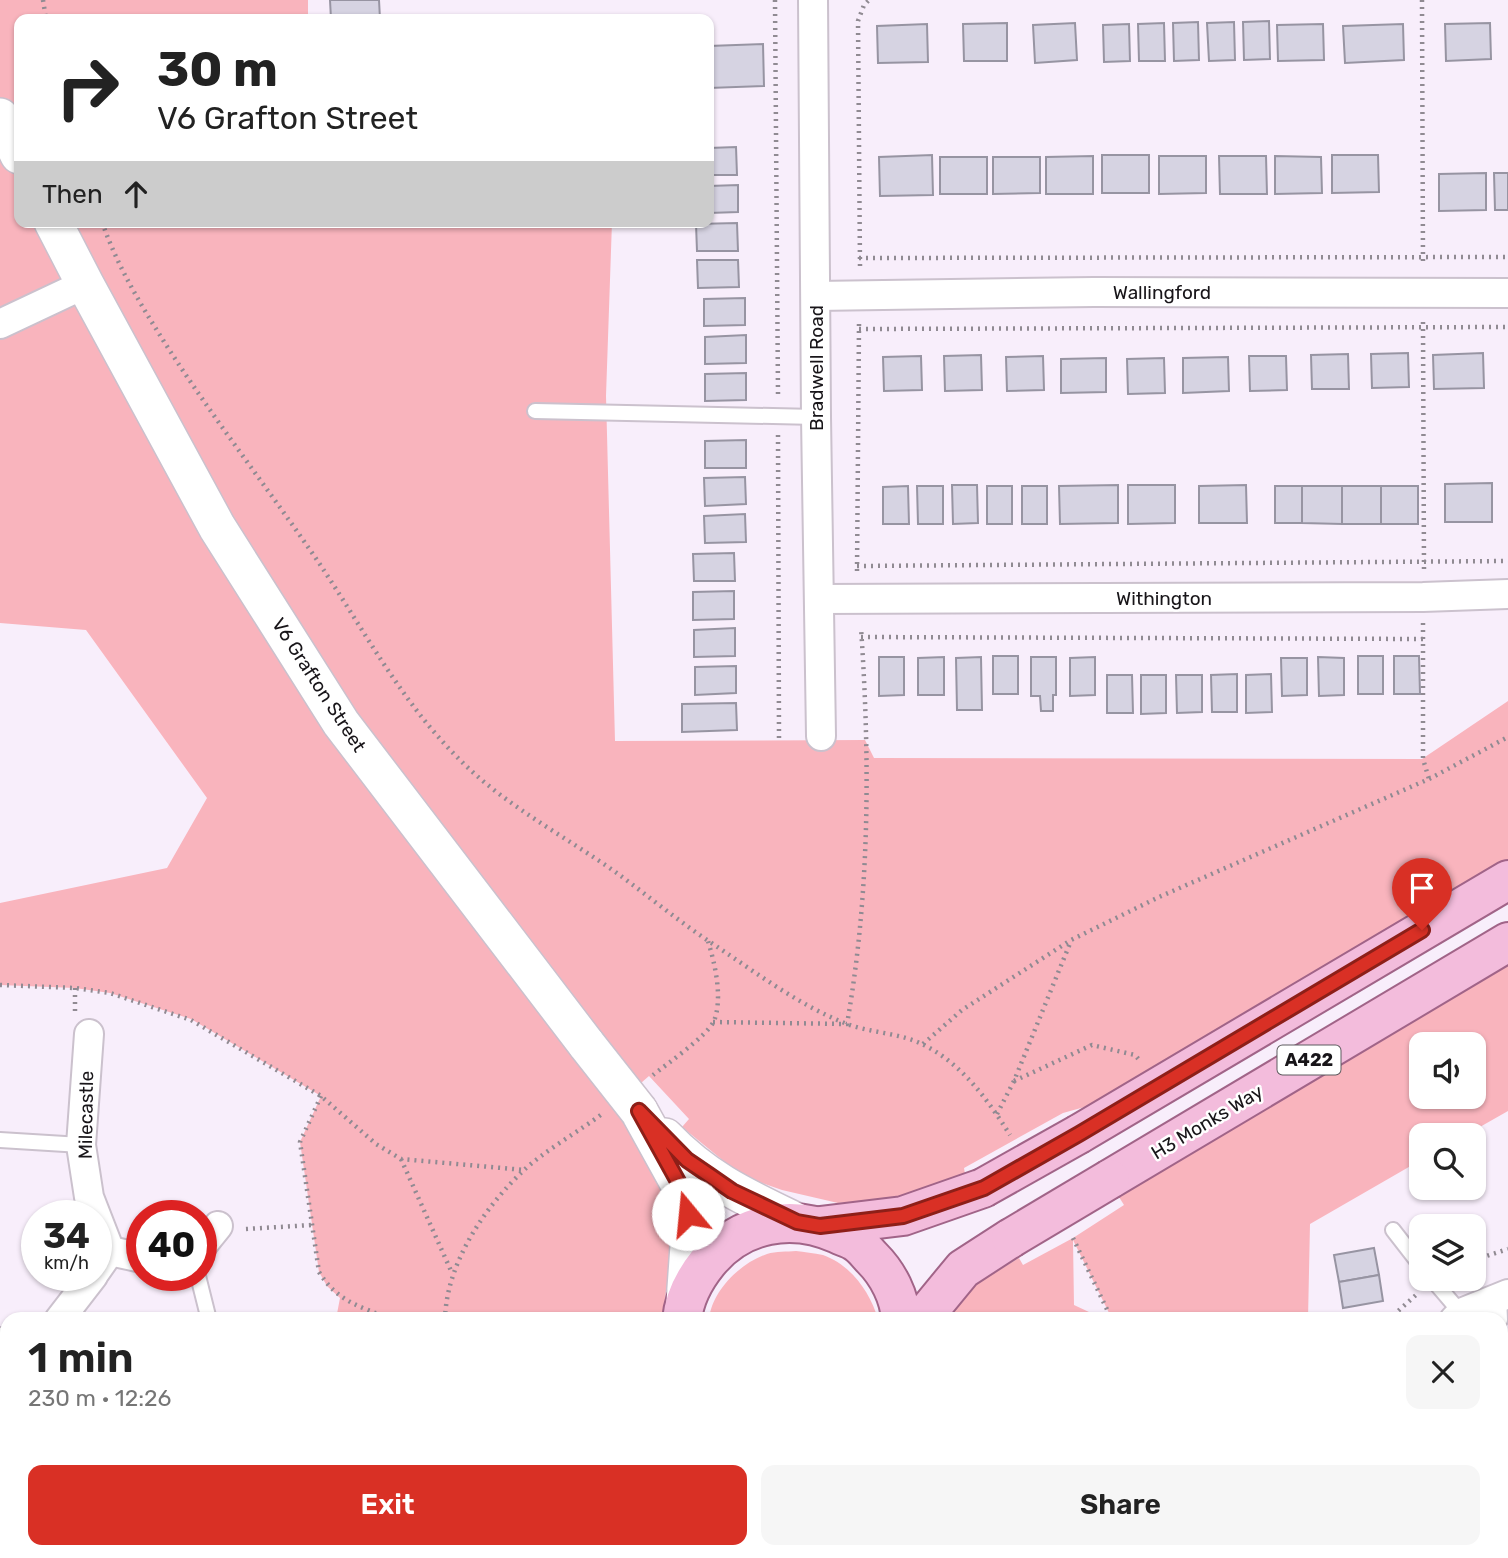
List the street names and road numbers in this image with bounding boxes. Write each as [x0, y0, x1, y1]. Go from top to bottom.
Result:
street label: Wallingford [1113, 281, 1211, 304]
street label: Bradwell Road [805, 305, 828, 431]
street label: Withington [1116, 587, 1212, 610]
street label: V6 Grafton Street [267, 614, 371, 757]
road number: A422 [1278, 1045, 1340, 1074]
street label: Milecastle [74, 1071, 98, 1159]
street label: H3 Monks Way [1147, 1080, 1267, 1164]

